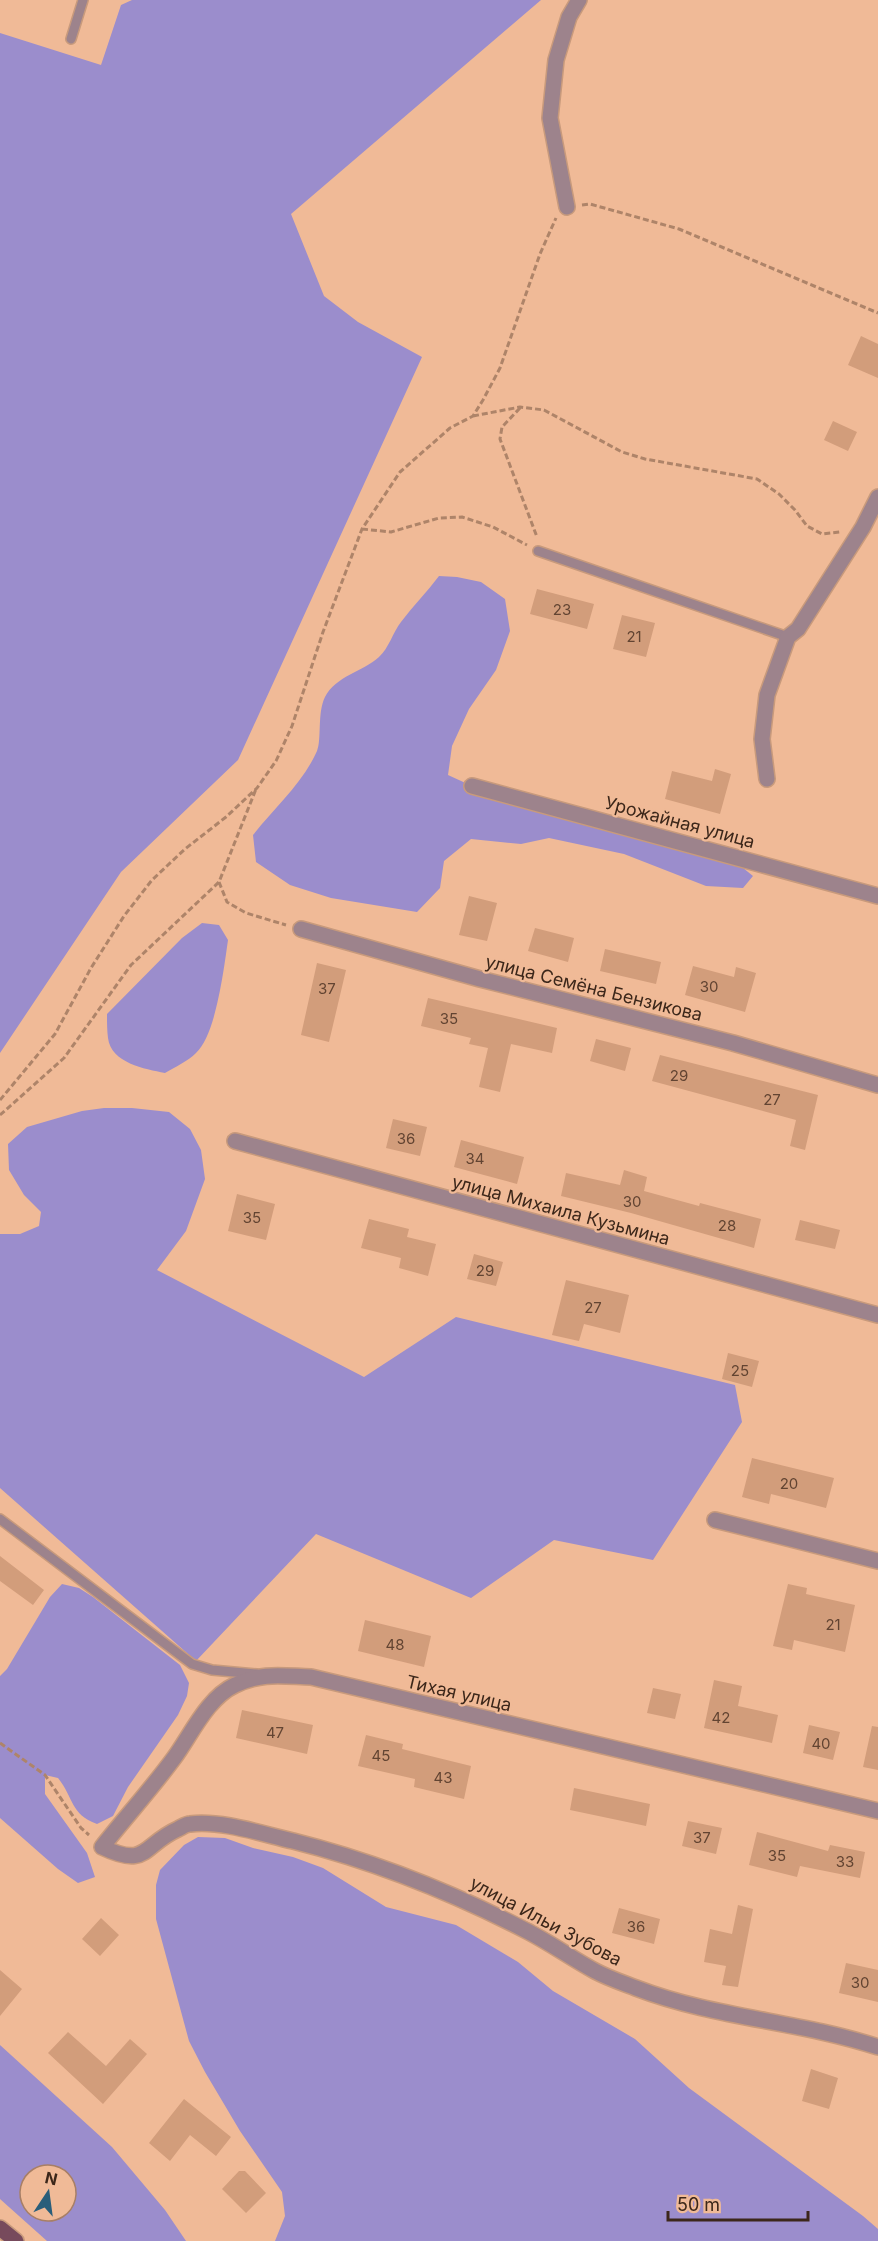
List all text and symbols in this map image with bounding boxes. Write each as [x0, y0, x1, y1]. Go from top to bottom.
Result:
house number: 23 [553, 600, 571, 619]
house number: 21 [626, 627, 642, 646]
street label: Урожайная улица [603, 792, 757, 852]
street label: улица Семёна Бензикова [483, 951, 705, 1025]
house number: 30 [700, 977, 718, 996]
house number: 37 [318, 979, 336, 998]
house number: 35 [440, 1009, 458, 1028]
house number: 29 [670, 1066, 688, 1085]
house number: 27 [763, 1090, 781, 1109]
house number: 36 [397, 1129, 415, 1148]
house number: 34 [466, 1149, 484, 1168]
street label: улица Михаила Кузьмина [450, 1171, 672, 1249]
house number: 30 [623, 1192, 641, 1211]
house number: 35 [243, 1208, 261, 1227]
house number: 28 [718, 1216, 736, 1235]
house number: 29 [476, 1261, 494, 1280]
house number: 27 [584, 1298, 602, 1317]
house number: 25 [731, 1361, 749, 1380]
house number: 20 [780, 1474, 798, 1493]
house number: 21 [825, 1615, 841, 1634]
house number: 48 [386, 1635, 404, 1654]
street label: Тихая улица [404, 1671, 514, 1715]
house number: 42 [712, 1708, 730, 1727]
house number: 47 [266, 1723, 284, 1742]
house number: 40 [811, 1734, 831, 1753]
house number: 45 [372, 1746, 390, 1765]
house number: 43 [434, 1768, 452, 1787]
house number: 37 [693, 1828, 711, 1847]
house number: 35 [768, 1846, 786, 1865]
house number: 33 [836, 1852, 854, 1871]
street label: улица Ильи Зубова [467, 1872, 625, 1970]
house number: 36 [627, 1917, 645, 1936]
house number: 30 [851, 1973, 869, 1992]
north arrow [18, 2163, 78, 2223]
text: N [43, 2167, 60, 2190]
scale bar [668, 2184, 808, 2222]
text: 50 m [677, 2194, 720, 2215]

